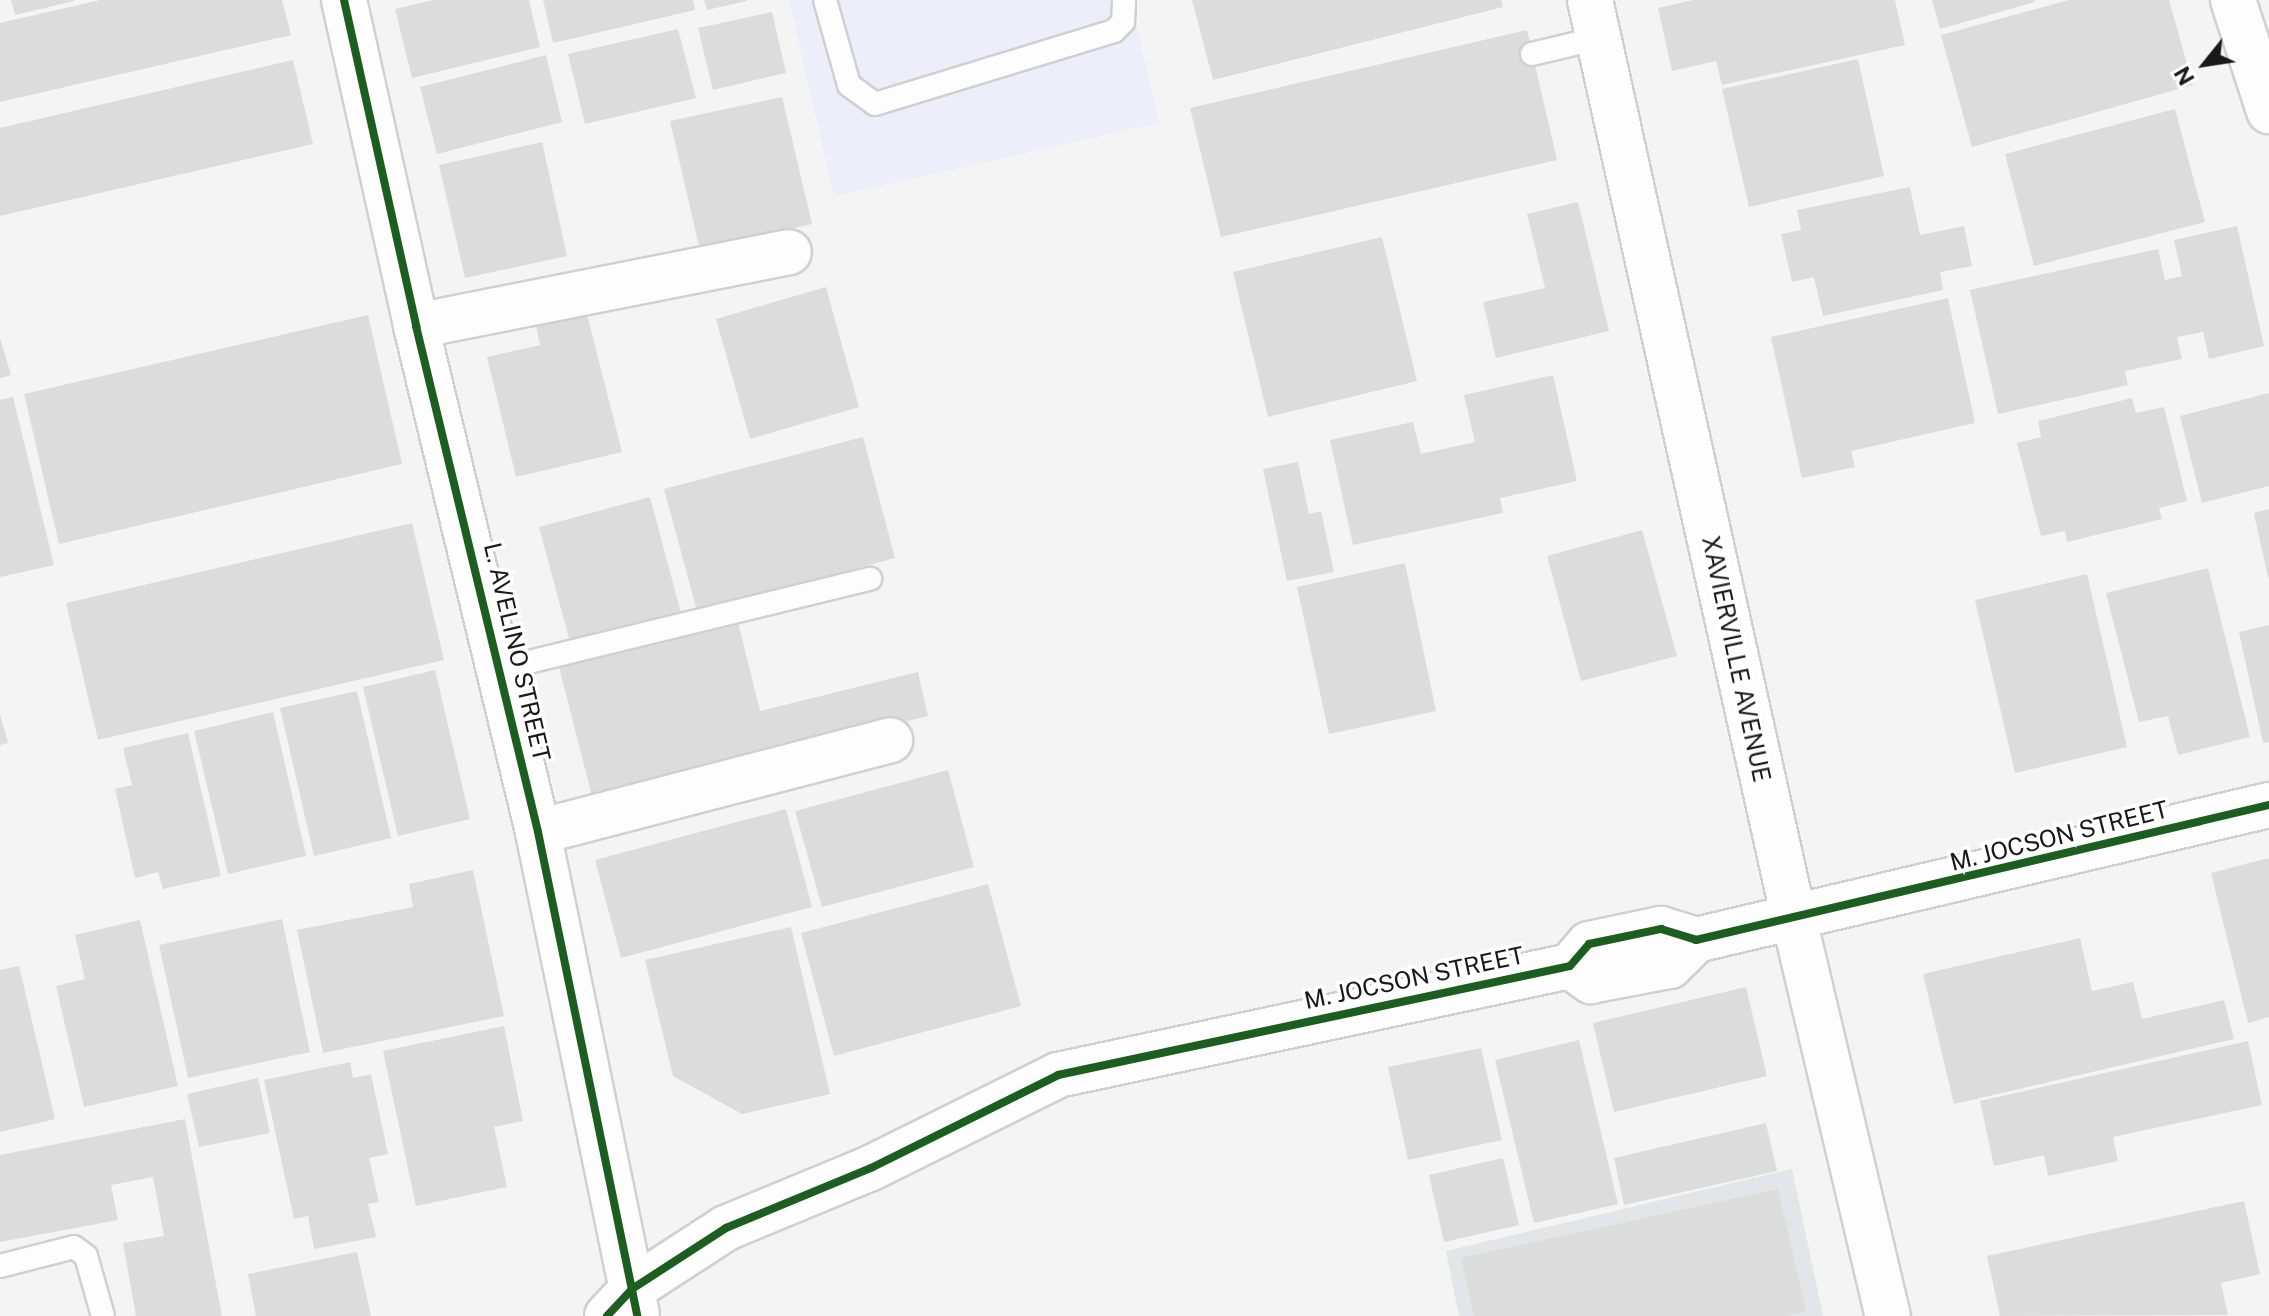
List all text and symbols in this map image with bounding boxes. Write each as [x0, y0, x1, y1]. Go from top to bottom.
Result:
north arrow [2165, 24, 2245, 104]
text: N [2169, 62, 2200, 90]
street label: XAVIERVILLE AVENUE [1696, 533, 1776, 785]
street label: L. AVELINO STREET [478, 540, 556, 764]
street label: M. JOCSON STREET [1947, 795, 2171, 877]
street label: M. JOCSON STREET [1301, 941, 1527, 1015]

